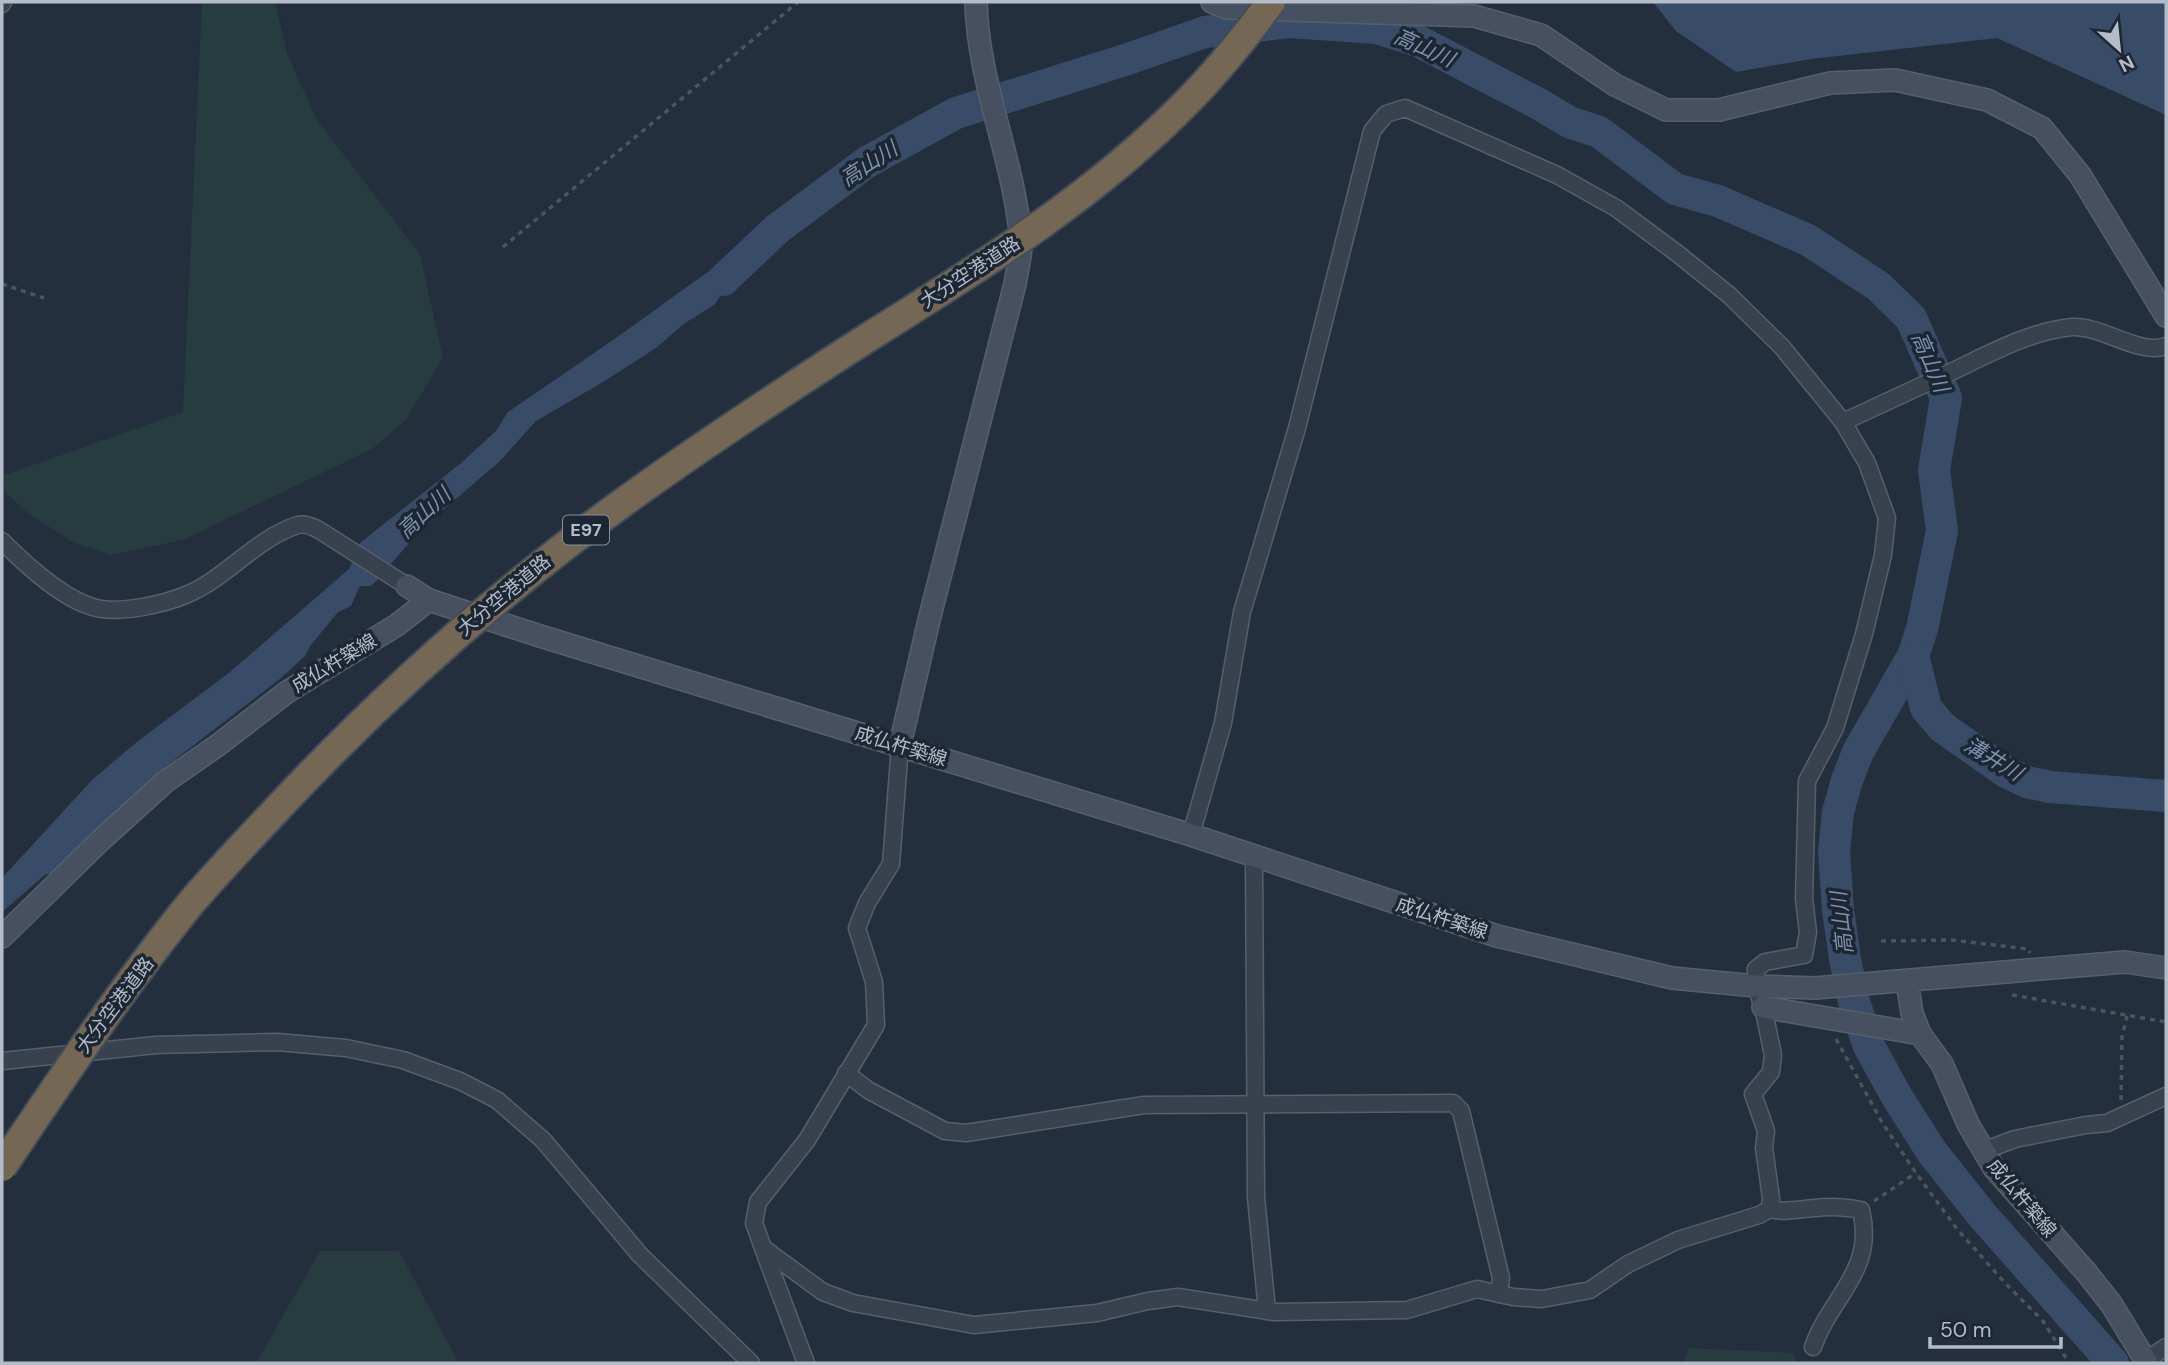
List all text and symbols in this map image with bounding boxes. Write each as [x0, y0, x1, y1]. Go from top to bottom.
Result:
north arrow [2084, 14, 2154, 84]
water label: 高山川 [1390, 22, 1460, 74]
text: N [2115, 49, 2138, 78]
water label: 高山川 [835, 134, 905, 193]
street label: 大分空港道路 [915, 230, 1025, 314]
water label: 高山川 [1905, 328, 1956, 398]
water label: 高山川 [391, 480, 458, 545]
road number: E97 [563, 516, 609, 544]
street label: 大分空港道路 [452, 549, 556, 641]
street label: 成仏杵築線 [287, 628, 381, 698]
street label: 成仏杵築線 [852, 720, 950, 772]
water label: 溝井川 [1959, 731, 2029, 788]
water label: 高山川 [1825, 888, 1859, 956]
street label: 成仏杵築線 [1393, 891, 1491, 945]
street label: 大分空港道路 [71, 952, 159, 1058]
street label: 成仏杵築線 [1982, 1154, 2062, 1242]
scale bar [1930, 1306, 2061, 1350]
text: 50 m [1940, 1316, 1991, 1344]

